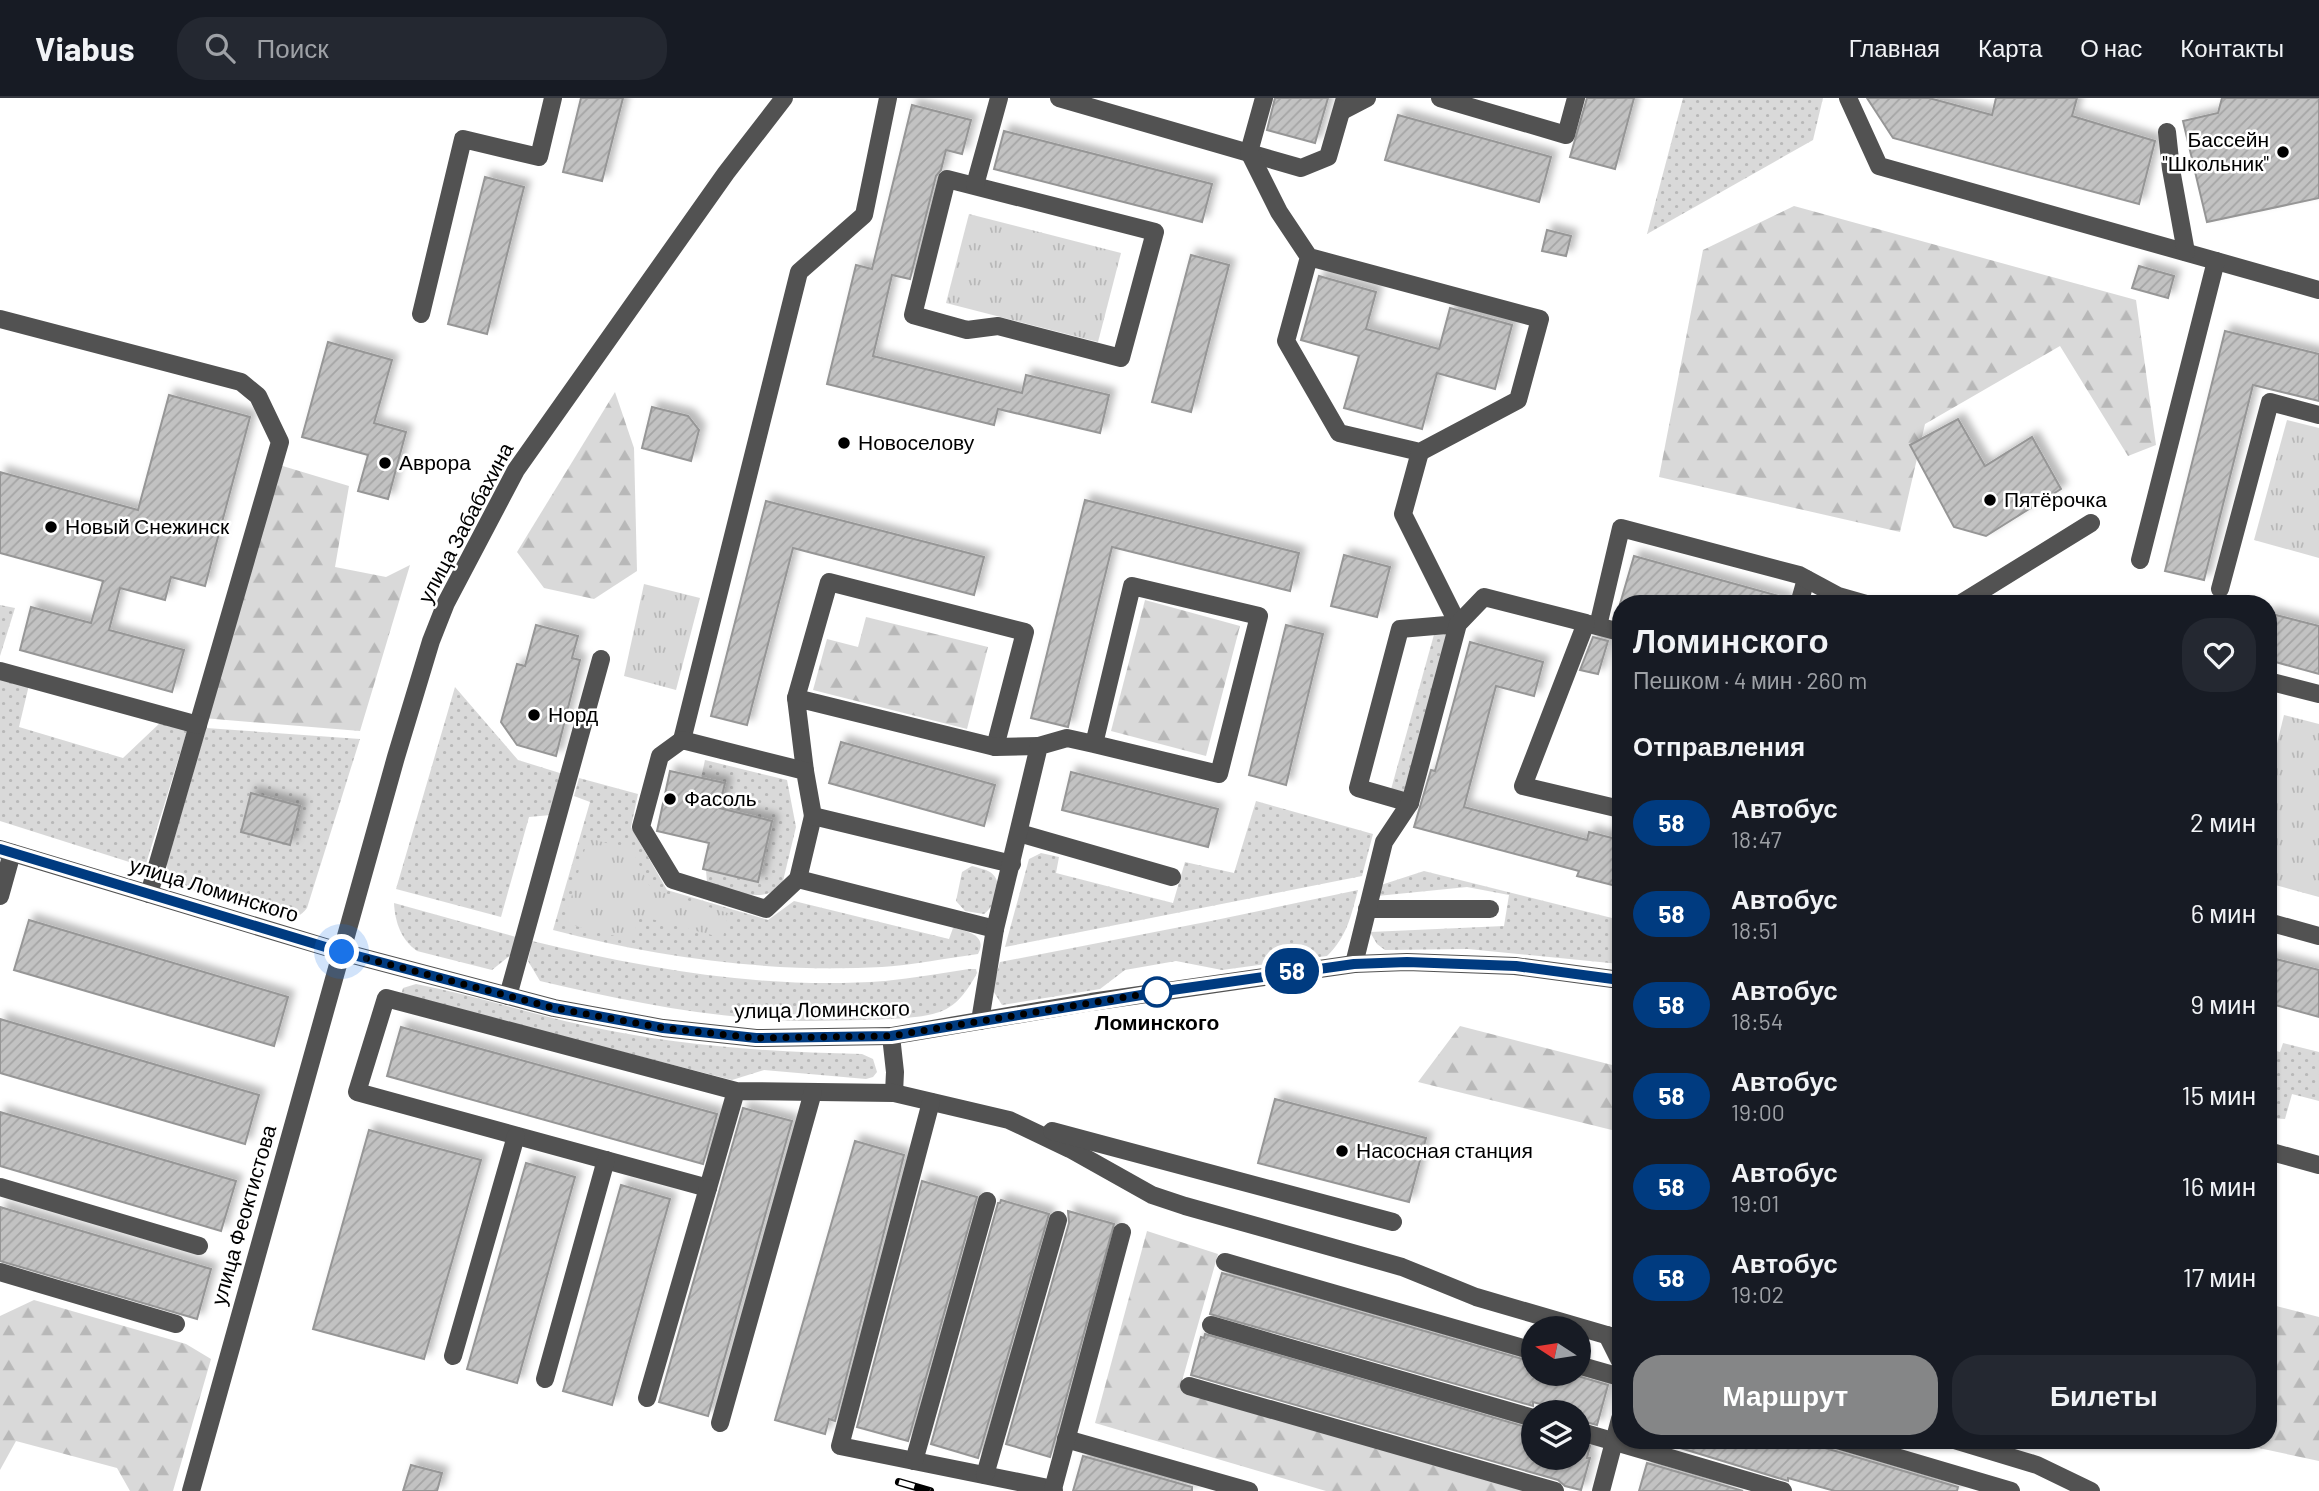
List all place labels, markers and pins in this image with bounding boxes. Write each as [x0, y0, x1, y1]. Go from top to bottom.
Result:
place label: Бассейн "Школьник" [2162, 126, 2269, 175]
marker: Бассейн "Школьник" [2275, 144, 2291, 160]
place label: Новоселову [858, 429, 975, 454]
marker: Новоселову [836, 435, 852, 451]
place label: Аврора [399, 449, 471, 474]
marker: Аврора [377, 455, 393, 471]
place label: Пятёрочка [2004, 486, 2107, 511]
marker: Пятёрочка [1982, 492, 1998, 508]
place label: Новый Снежинск [65, 513, 230, 538]
marker: Новый Снежинск [43, 519, 59, 535]
place label: Норд [548, 701, 598, 726]
marker: Норд [526, 707, 542, 723]
place label: Фасоль [684, 785, 757, 810]
marker: Фасоль [662, 791, 678, 807]
marker: Ломинского [1142, 977, 1172, 1007]
place label: Ломинского [1095, 1009, 1219, 1034]
place label: Насосная станция [1356, 1137, 1533, 1162]
marker: Насосная станция [1334, 1143, 1350, 1159]

